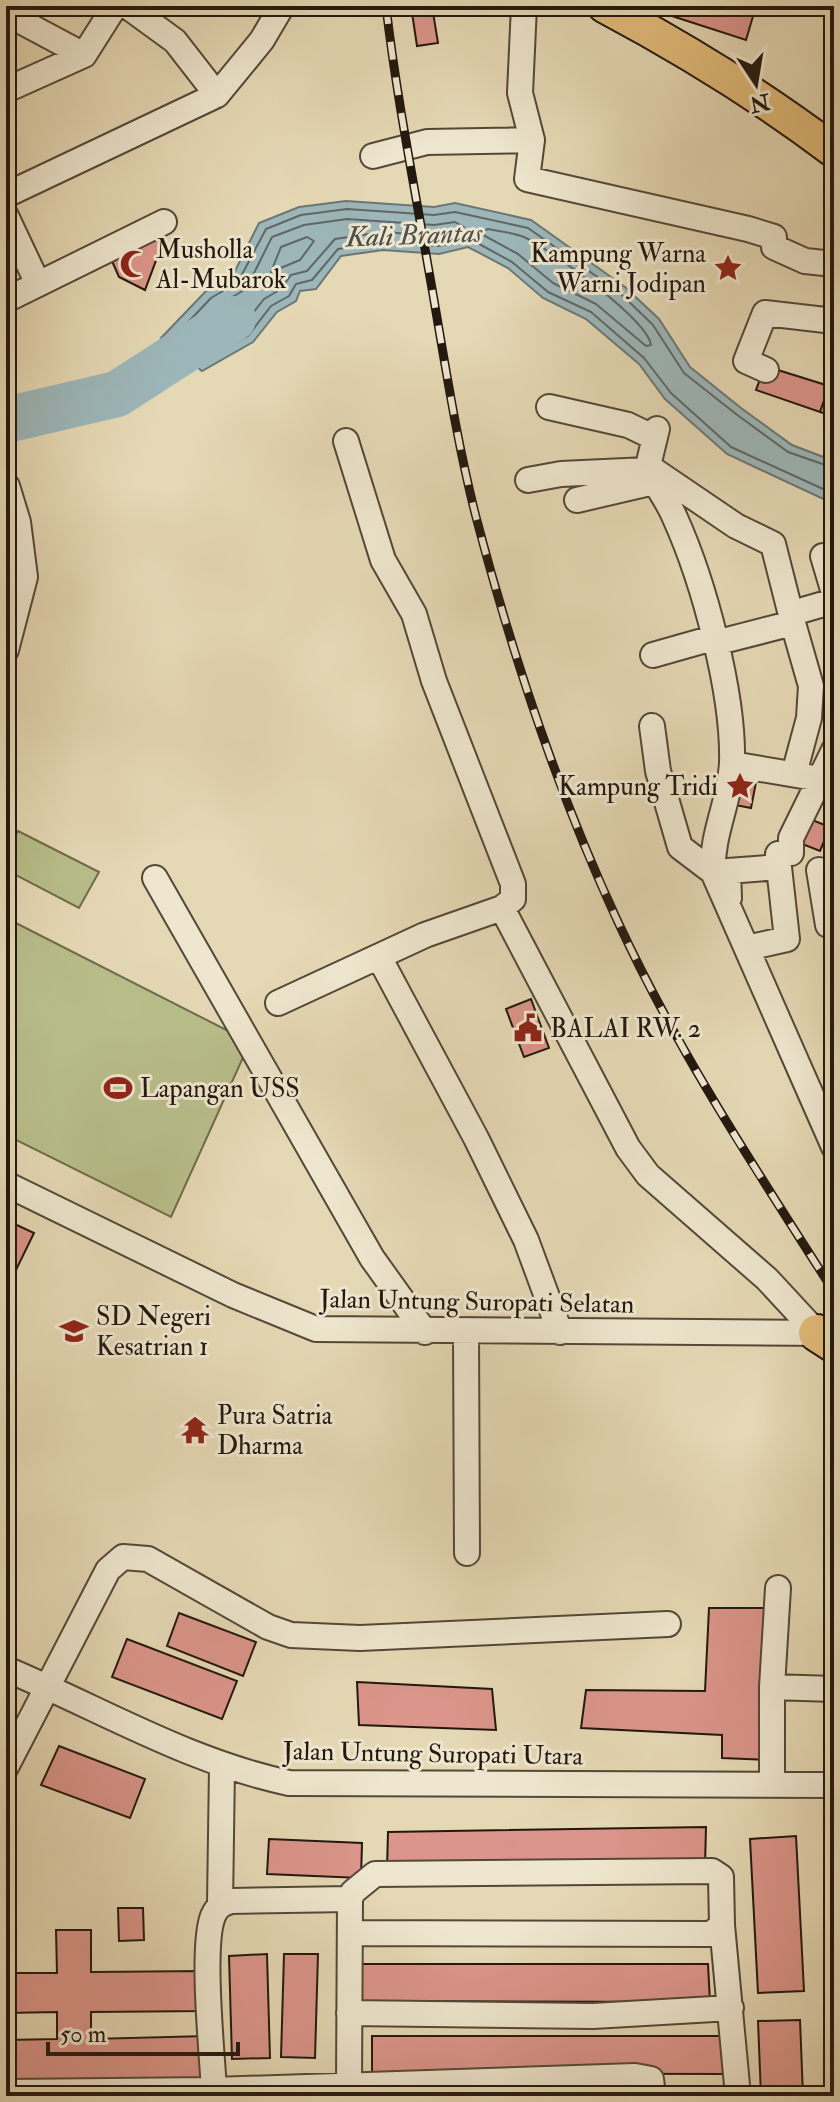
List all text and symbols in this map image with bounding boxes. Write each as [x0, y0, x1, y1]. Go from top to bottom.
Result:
north arrow [716, 44, 796, 124]
text: N [747, 87, 773, 118]
water label: Kali Brantas [343, 216, 484, 255]
place label: Musholla Al-Mubarok [155, 234, 287, 296]
place label: Kampung Warna Warni Jodipan [530, 238, 706, 301]
mosque icon: Musholla Al-Mubarok [119, 249, 149, 279]
place icon: Kampung Warna Warni Jodipan [713, 253, 743, 283]
place label: Kampung Tridi [558, 771, 718, 804]
place icon: Kampung Tridi [725, 771, 755, 801]
public building icon: BALAI RW. 2 [513, 1013, 543, 1043]
place label: BALAI RW. 2 [550, 1013, 701, 1045]
sports icon: Lapangan USS [103, 1073, 133, 1103]
place label: Lapangan USS [140, 1073, 300, 1106]
street label: Jalan Untung Suropati Selatan [318, 1283, 635, 1322]
place label: SD Negeri Kesatrian 1 [96, 1301, 211, 1363]
school or university icon: SD Negeri Kesatrian 1 [59, 1316, 89, 1346]
place label: Pura Satria Dharma [217, 1400, 333, 1462]
temple icon: Pura Satria Dharma [180, 1415, 210, 1445]
street label: Jalan Untung Suropati Utara [282, 1735, 584, 1774]
scale bar [48, 2006, 238, 2056]
text: 50 m [60, 2019, 107, 2050]

